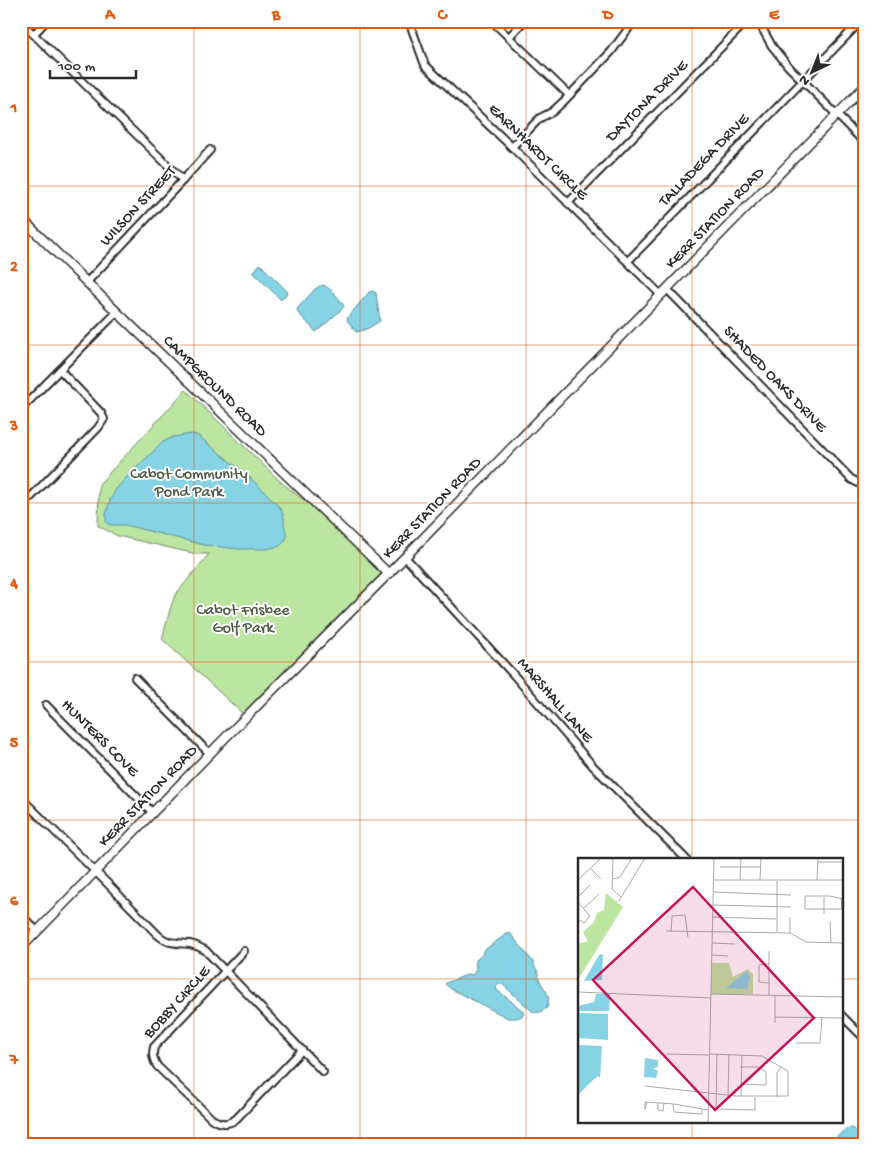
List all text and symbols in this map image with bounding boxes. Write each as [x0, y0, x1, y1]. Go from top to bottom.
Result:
text: A [104, 7, 116, 26]
text: B [271, 7, 281, 26]
text: C [437, 7, 448, 26]
text: D [601, 7, 614, 26]
text: E [769, 7, 780, 26]
scale bar [50, 48, 136, 80]
north arrow [788, 48, 838, 98]
street label: DAYTONA DRIVE [602, 56, 694, 148]
text: 100 m [57, 58, 96, 76]
text: N [796, 70, 814, 89]
text: 1 [10, 100, 17, 119]
street label: EARNHARDT CIRCLE [483, 101, 591, 206]
street label: TALLADEGA DRIVE [655, 110, 755, 212]
street label: WILSON STREET [97, 162, 182, 251]
street label: KERR STATION ROAD [663, 164, 770, 274]
text: 2 [10, 259, 18, 278]
street label: SHADED OAKS DRIVE [718, 323, 831, 438]
street label: CAMPGROUND ROAD [158, 332, 271, 442]
text: 3 [9, 418, 18, 437]
street label: KERR STATION ROAD [380, 454, 487, 564]
park label: Cabot Community Pond Park [130, 466, 248, 503]
text: 4 [9, 576, 18, 595]
park label: Cabot Frisbee Golf Park [197, 602, 290, 639]
street label: MARSHALL LANE [512, 655, 597, 748]
street label: HUNTERS COVE [56, 696, 142, 782]
text: 5 [10, 735, 19, 754]
street label: KERR STATION ROAD [96, 742, 203, 852]
inset map [578, 858, 842, 1122]
text: 6 [10, 893, 19, 912]
street label: BOBBY CIRCLE [140, 962, 216, 1044]
text: 7 [9, 1052, 19, 1071]

